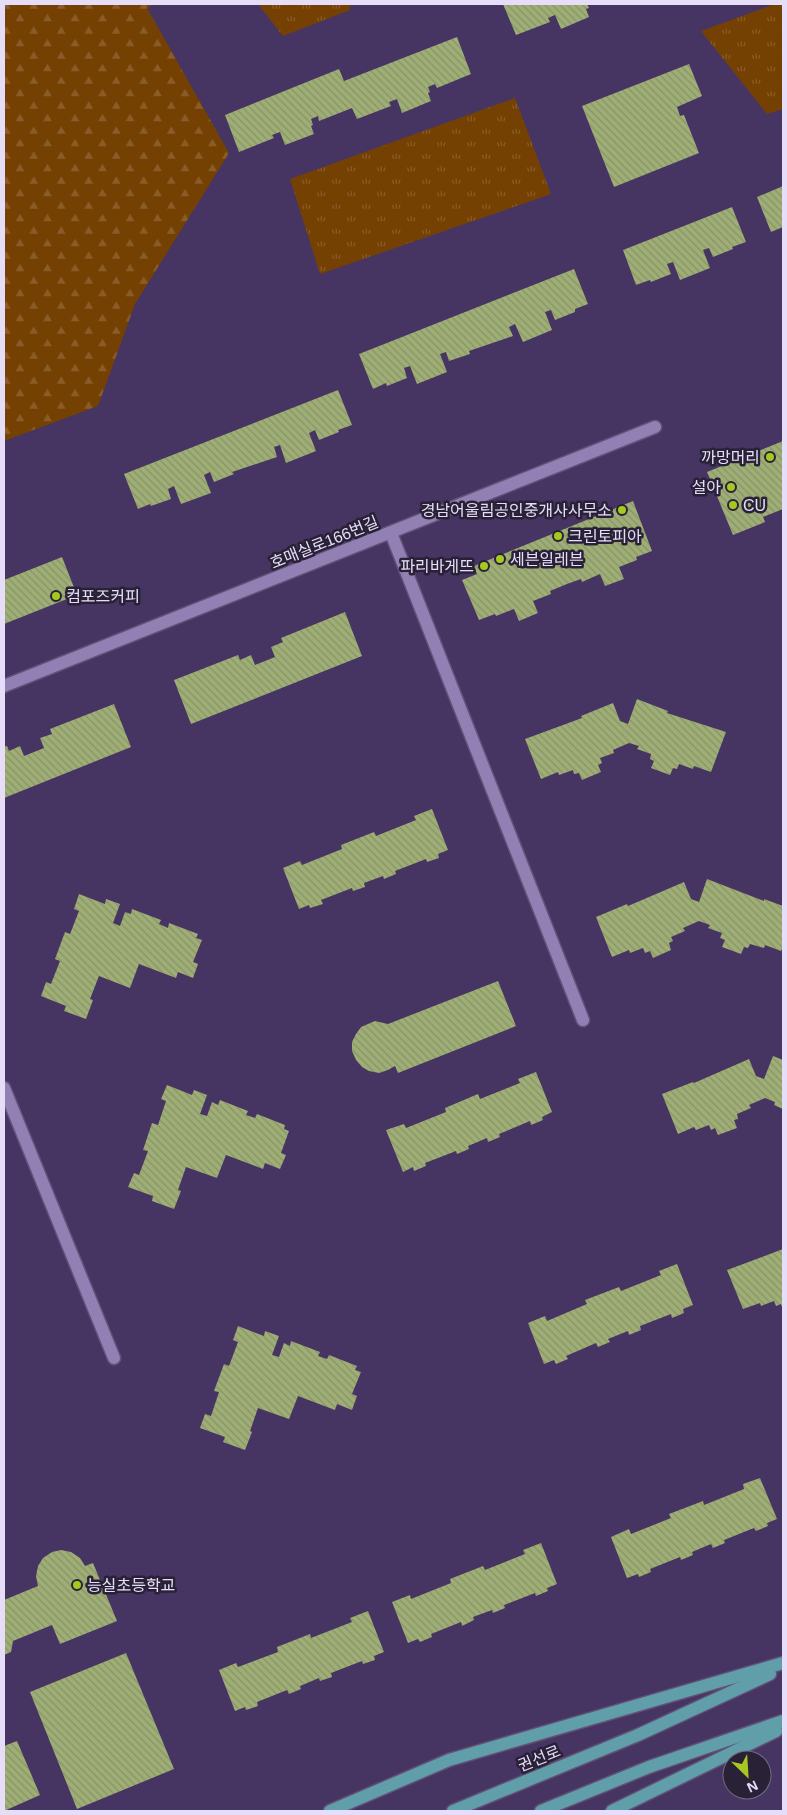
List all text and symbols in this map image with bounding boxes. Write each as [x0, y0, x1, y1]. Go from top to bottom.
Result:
place label: 까망머리 [701, 449, 760, 466]
marker: 까망머리 [764, 451, 776, 463]
place label: 설아 [692, 479, 721, 496]
marker: 설아 [725, 481, 737, 493]
place label: CU [743, 497, 766, 514]
marker: CU [727, 499, 739, 511]
place label: 경남어울림공인중개사사무소 [421, 502, 612, 519]
marker: 경남어울림공인중개사사무소 [616, 504, 628, 516]
street label: 호매실로166번길 [268, 513, 381, 572]
place label: 크린토피아 [568, 528, 642, 545]
marker: 크린토피아 [552, 530, 564, 542]
place label: 세븐일레븐 [510, 551, 584, 568]
marker: 세븐일레븐 [494, 553, 506, 565]
place label: 파리바게뜨 [400, 558, 474, 575]
marker: 파리바게뜨 [478, 560, 490, 572]
place label: 컴포즈커피 [66, 588, 140, 605]
marker: 컴포즈커피 [50, 590, 62, 602]
place label: 능실초등학교 [87, 1577, 175, 1594]
marker: 능실초등학교 [71, 1579, 83, 1591]
street label: 권선로 [516, 1742, 563, 1775]
north arrow [722, 1750, 772, 1800]
text: N [745, 1777, 760, 1796]

